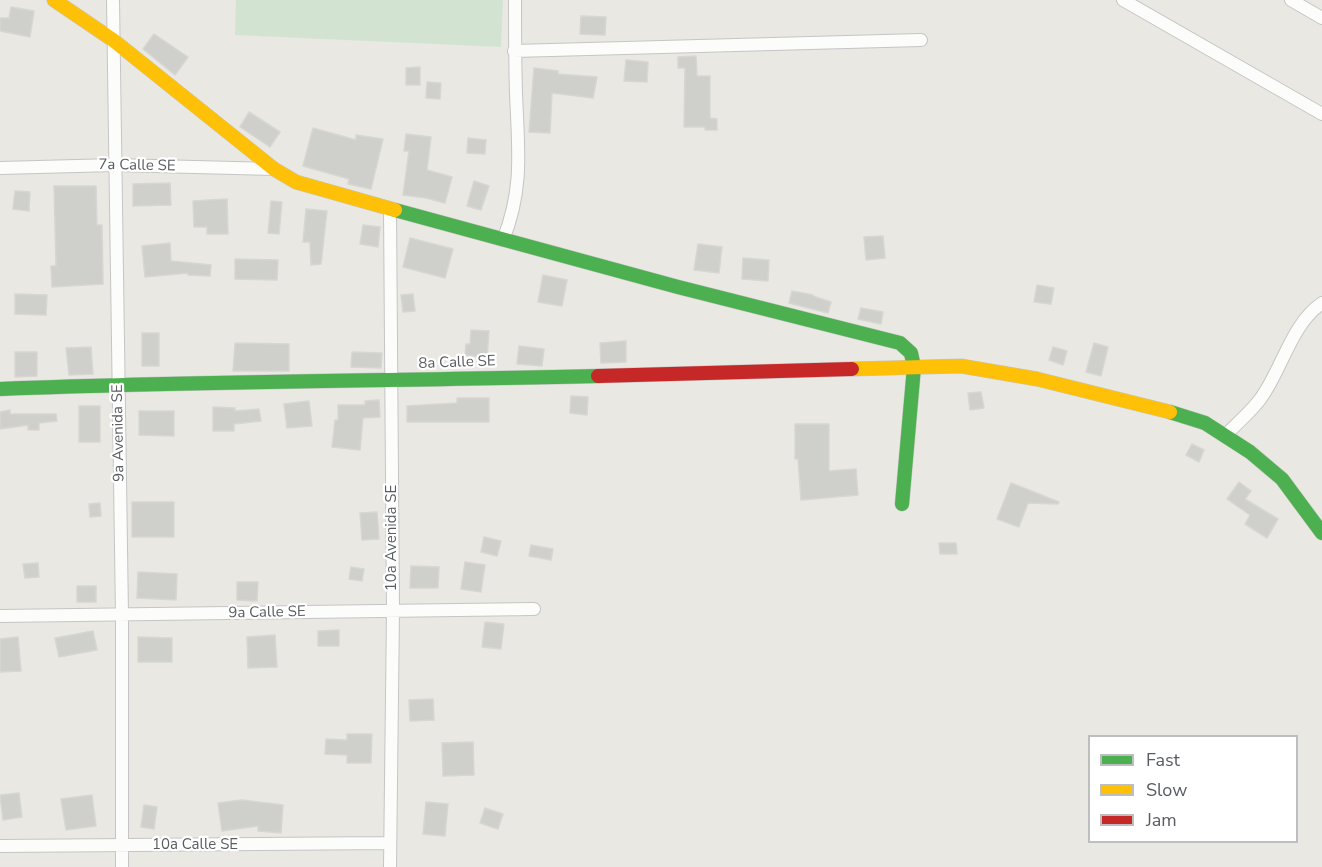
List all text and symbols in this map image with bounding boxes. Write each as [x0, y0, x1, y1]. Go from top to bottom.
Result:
street label: 7a Calle SE [98, 156, 176, 176]
street label: 8a Calle SE [418, 353, 496, 373]
street label: 9a Avenida SE [109, 384, 129, 482]
street label: 10a Avenida SE [383, 485, 401, 591]
street label: 9a Calle SE [228, 603, 306, 623]
legend [1088, 735, 1298, 843]
text: Fast [1146, 748, 1180, 772]
text: Slow [1146, 778, 1187, 802]
text: Jam [1146, 808, 1177, 832]
street label: 10a Calle SE [152, 836, 238, 854]

